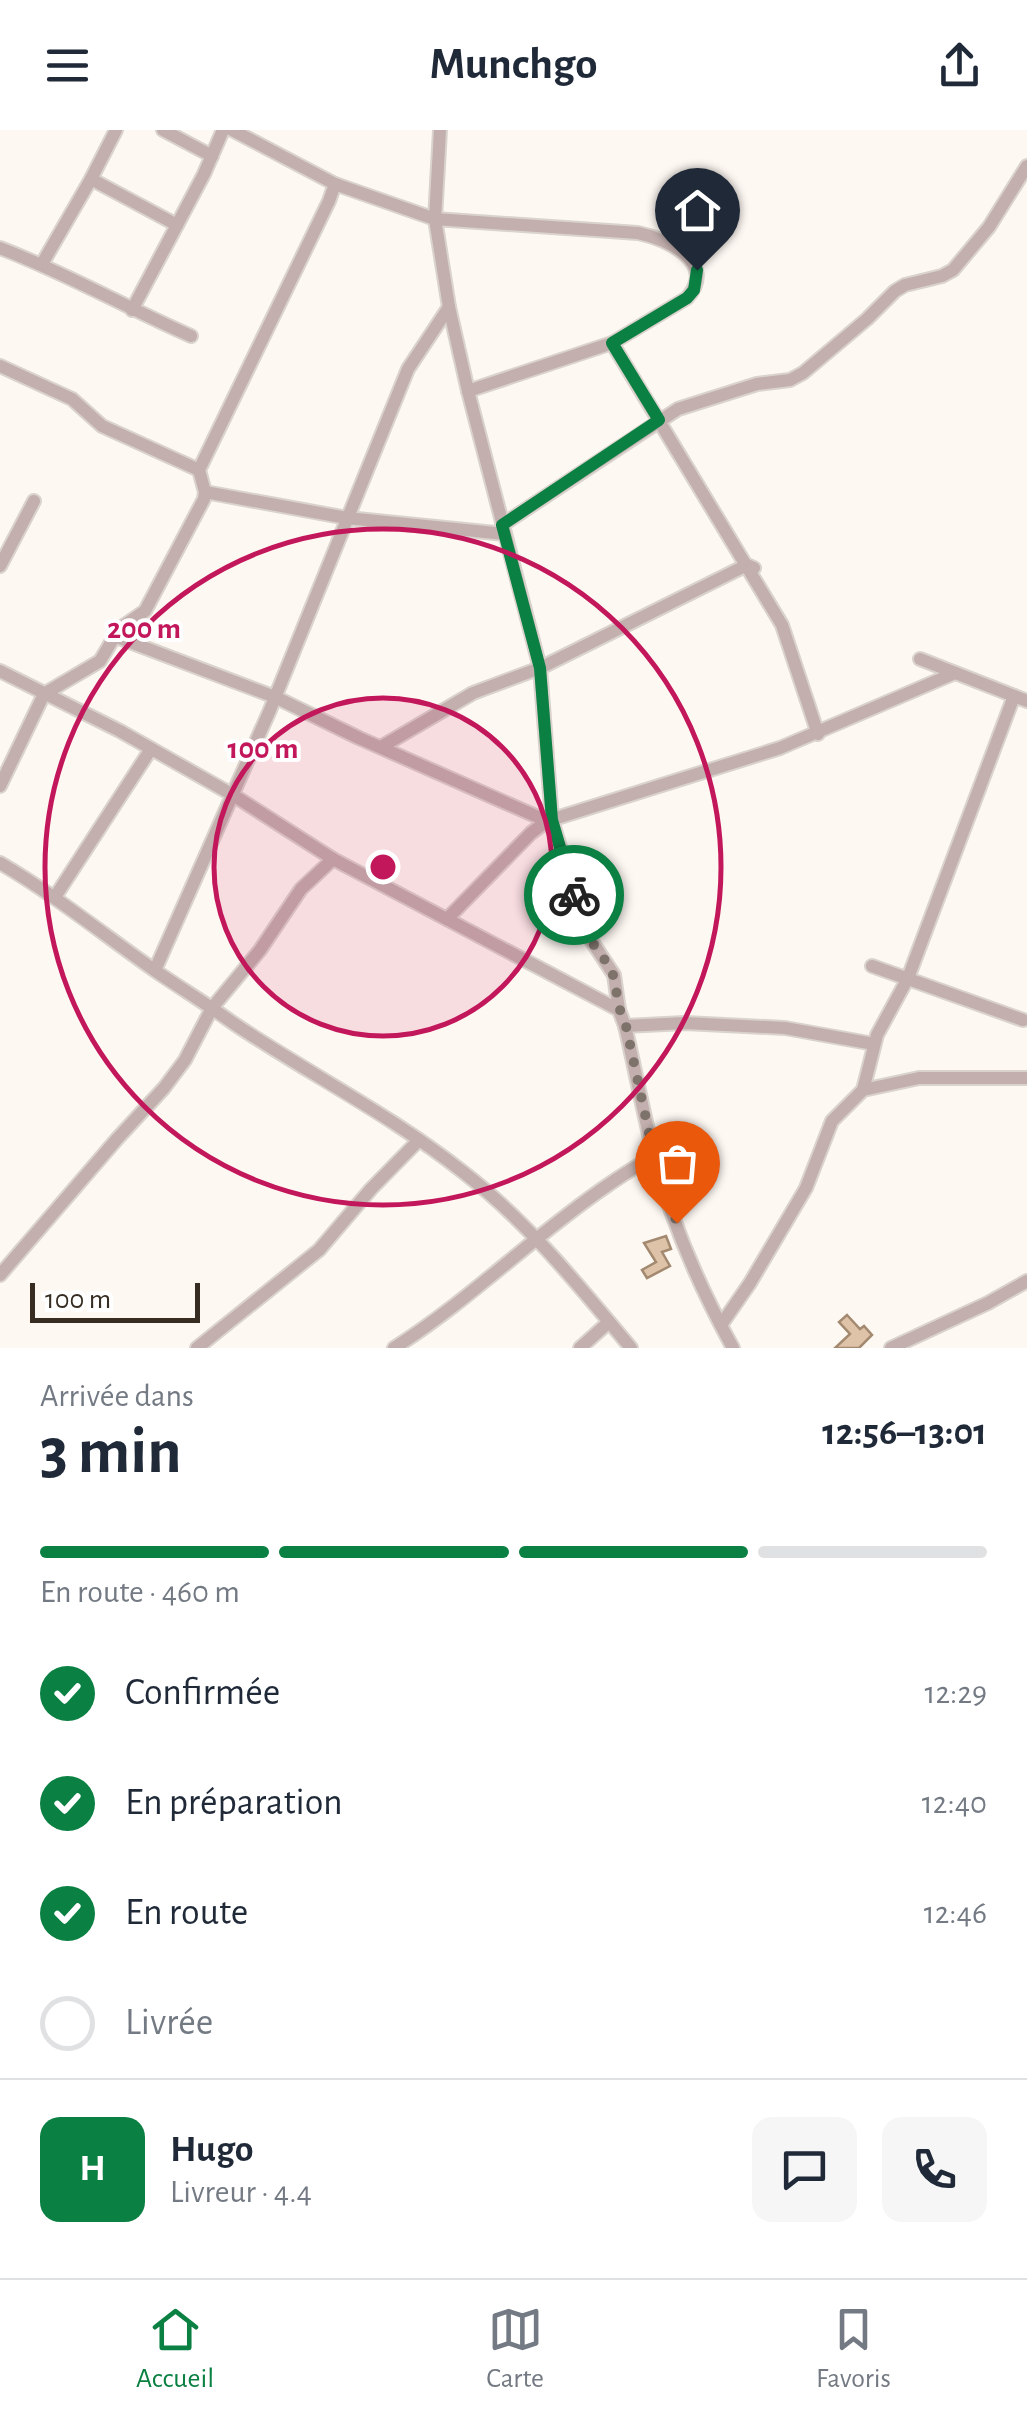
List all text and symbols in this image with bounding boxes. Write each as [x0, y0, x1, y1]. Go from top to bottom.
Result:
icon: menu [40, 38, 95, 93]
icon: share [932, 38, 987, 93]
text: Munchgo [430, 42, 597, 87]
pin [655, 168, 740, 271]
icon: home [670, 183, 725, 238]
text: 200 m [107, 614, 181, 644]
text: 100 m [228, 734, 298, 764]
courier [524, 845, 624, 945]
centre of rings [365, 849, 401, 885]
icon: bike [547, 868, 602, 923]
pin [635, 1121, 720, 1224]
icon: bag [650, 1136, 705, 1191]
scale bar [30, 1278, 200, 1322]
text: 100 m [45, 1286, 111, 1314]
text: Arrivée dans [40, 1380, 194, 1412]
text: 12:56–13:01 [822, 1414, 987, 1452]
text: 3 min [40, 1420, 182, 1485]
text: En route · 460 m [40, 1576, 240, 1608]
icon: check [40, 1666, 95, 1721]
text: Confirmée [125, 1674, 280, 1712]
text: 12:29 [925, 1677, 987, 1709]
icon: check [40, 1776, 95, 1831]
text: En préparation [125, 1784, 343, 1822]
text: 12:40 [922, 1787, 987, 1819]
icon: check [40, 1886, 95, 1941]
text: En route [125, 1894, 248, 1932]
text: 12:46 [924, 1897, 987, 1929]
text: Livrée [125, 2004, 213, 2042]
button: chat [752, 2117, 857, 2222]
button: phone [882, 2117, 987, 2222]
text: Hugo [170, 2131, 254, 2169]
text: H [79, 2150, 106, 2188]
text: Livreur · 4.4 [170, 2176, 312, 2208]
tab: Accueil [136, 2302, 214, 2396]
tab: Carte [486, 2302, 544, 2396]
tab: Favoris [816, 2302, 891, 2396]

